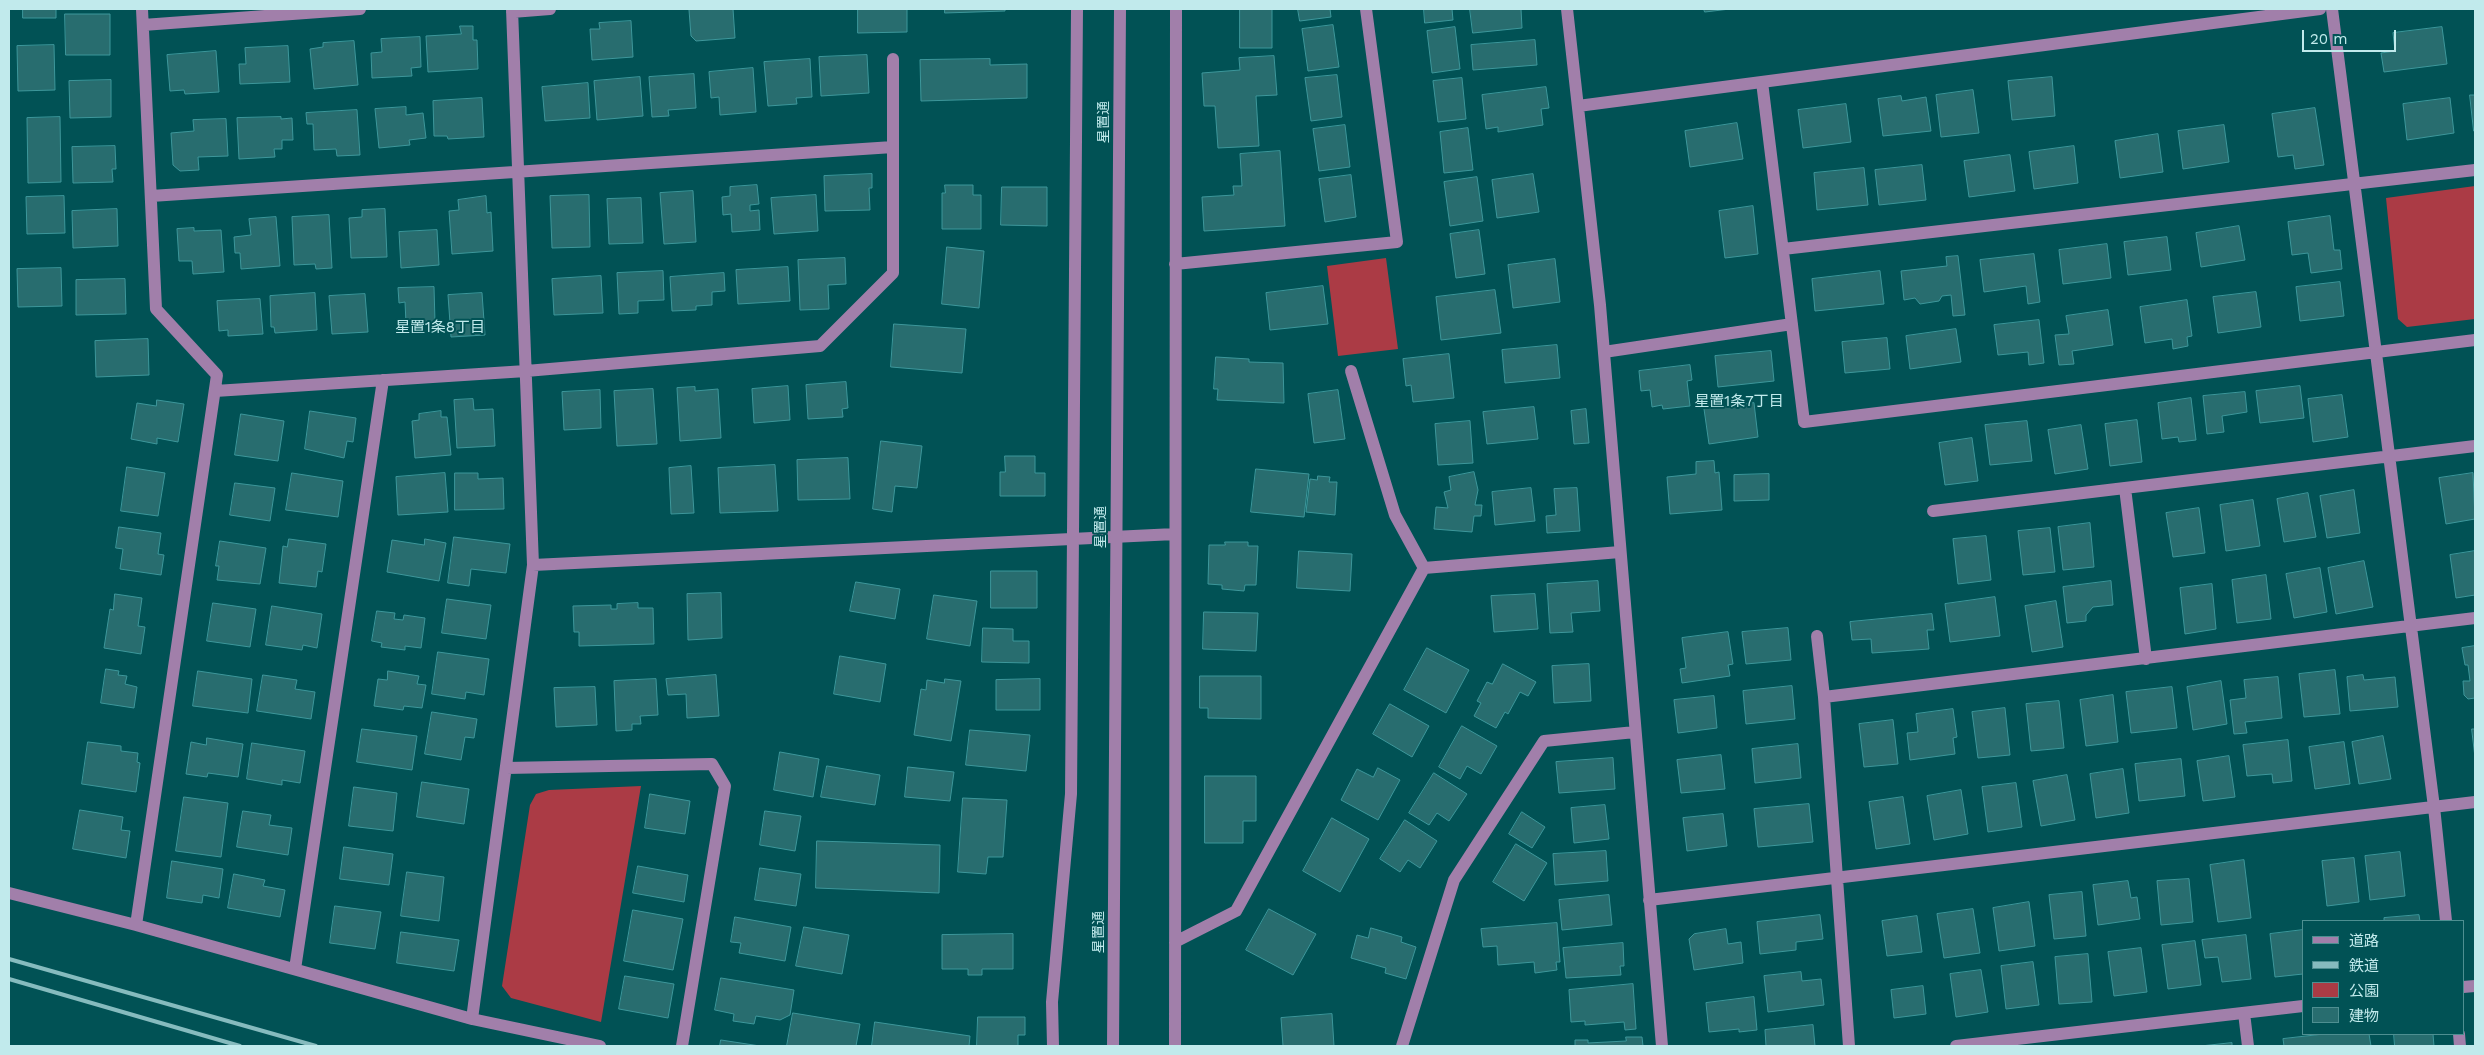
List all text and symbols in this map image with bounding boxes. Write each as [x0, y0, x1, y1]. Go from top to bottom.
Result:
scale bar [2304, 20, 2398, 52]
text: 20 m [2310, 30, 2348, 48]
street label: 星置通 [1096, 101, 1112, 143]
district label: 星置1条8丁目 [395, 319, 485, 337]
district label: 星置1条7丁目 [1694, 393, 1784, 411]
street label: 星置通 [1093, 506, 1109, 548]
street label: 星置通 [1091, 911, 1107, 953]
legend [2302, 920, 2464, 1035]
text: 道路 [2349, 932, 2379, 950]
text: 鉄道 [2349, 957, 2379, 975]
text: 公園 [2349, 982, 2379, 1000]
text: 建物 [2349, 1007, 2379, 1025]

